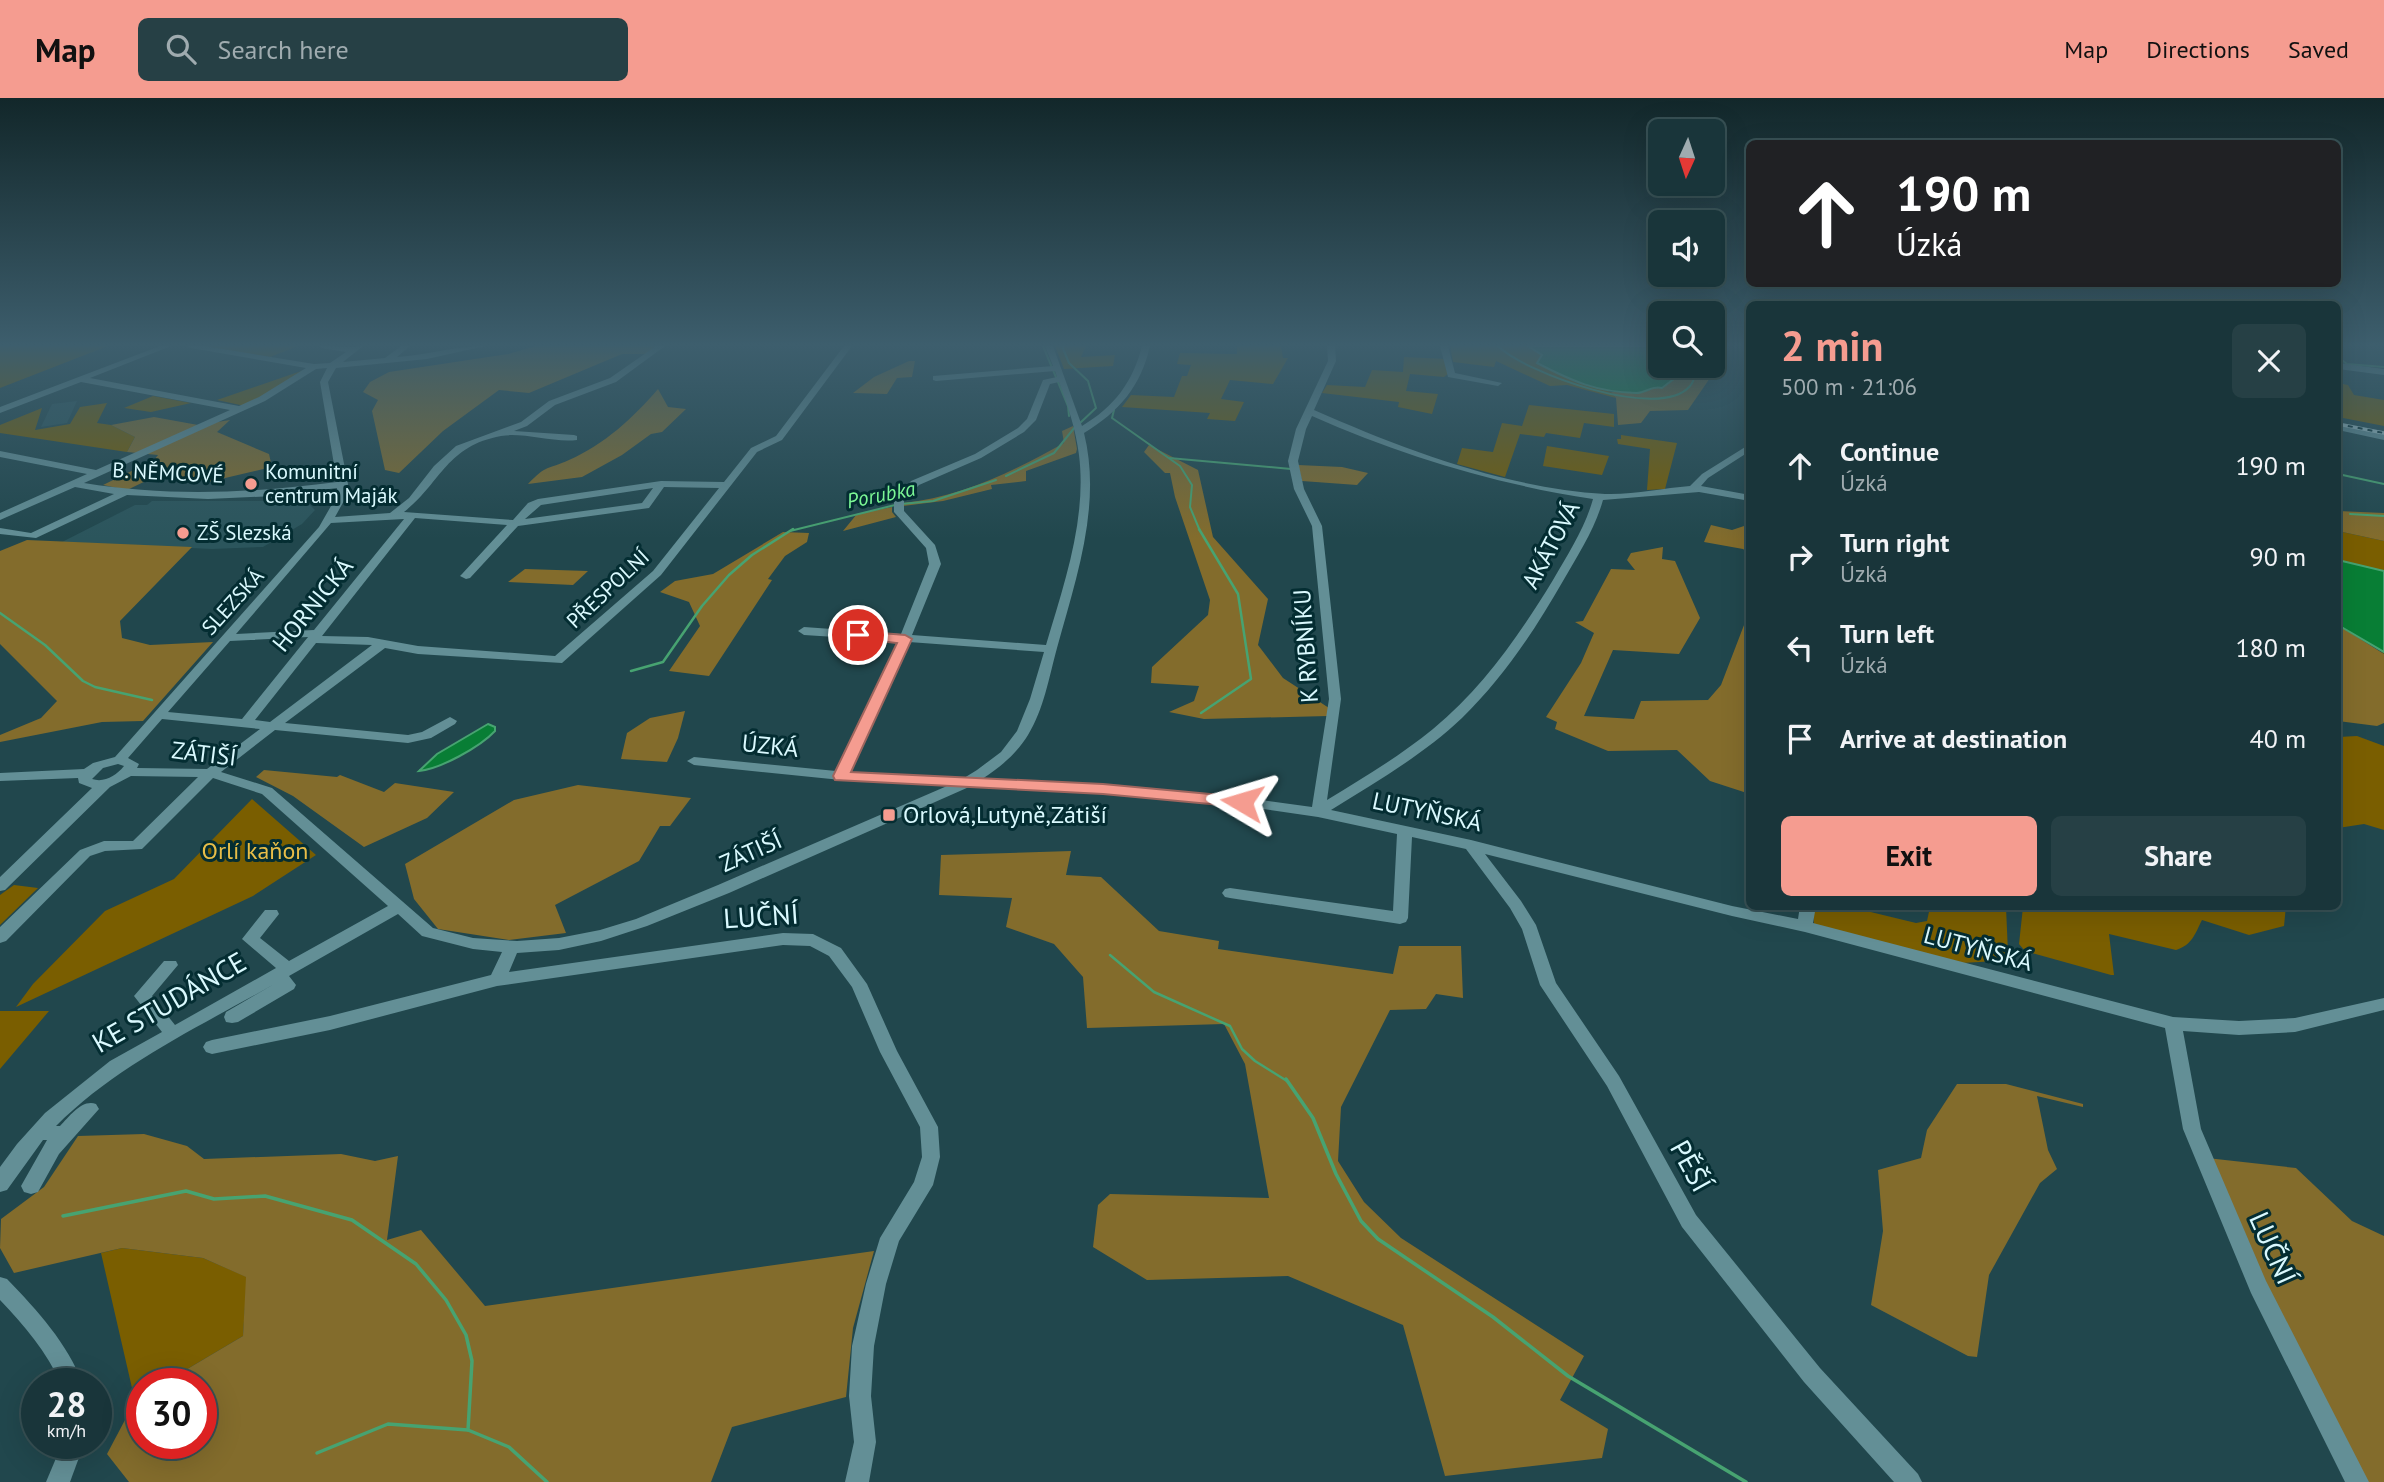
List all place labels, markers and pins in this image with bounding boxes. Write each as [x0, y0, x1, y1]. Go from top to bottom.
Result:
place label: Komunitní centrum Maják [265, 458, 398, 509]
marker: Komunitní centrum Maják [243, 476, 259, 492]
place label: ZŠ Slezská [197, 519, 292, 546]
marker: ZŠ Slezská [175, 525, 191, 541]
pin [828, 605, 888, 665]
place label: Orlová,Lutyně,Zátiší [903, 799, 1107, 830]
marker: Orlová,Lutyně,Zátiší [881, 807, 897, 823]

